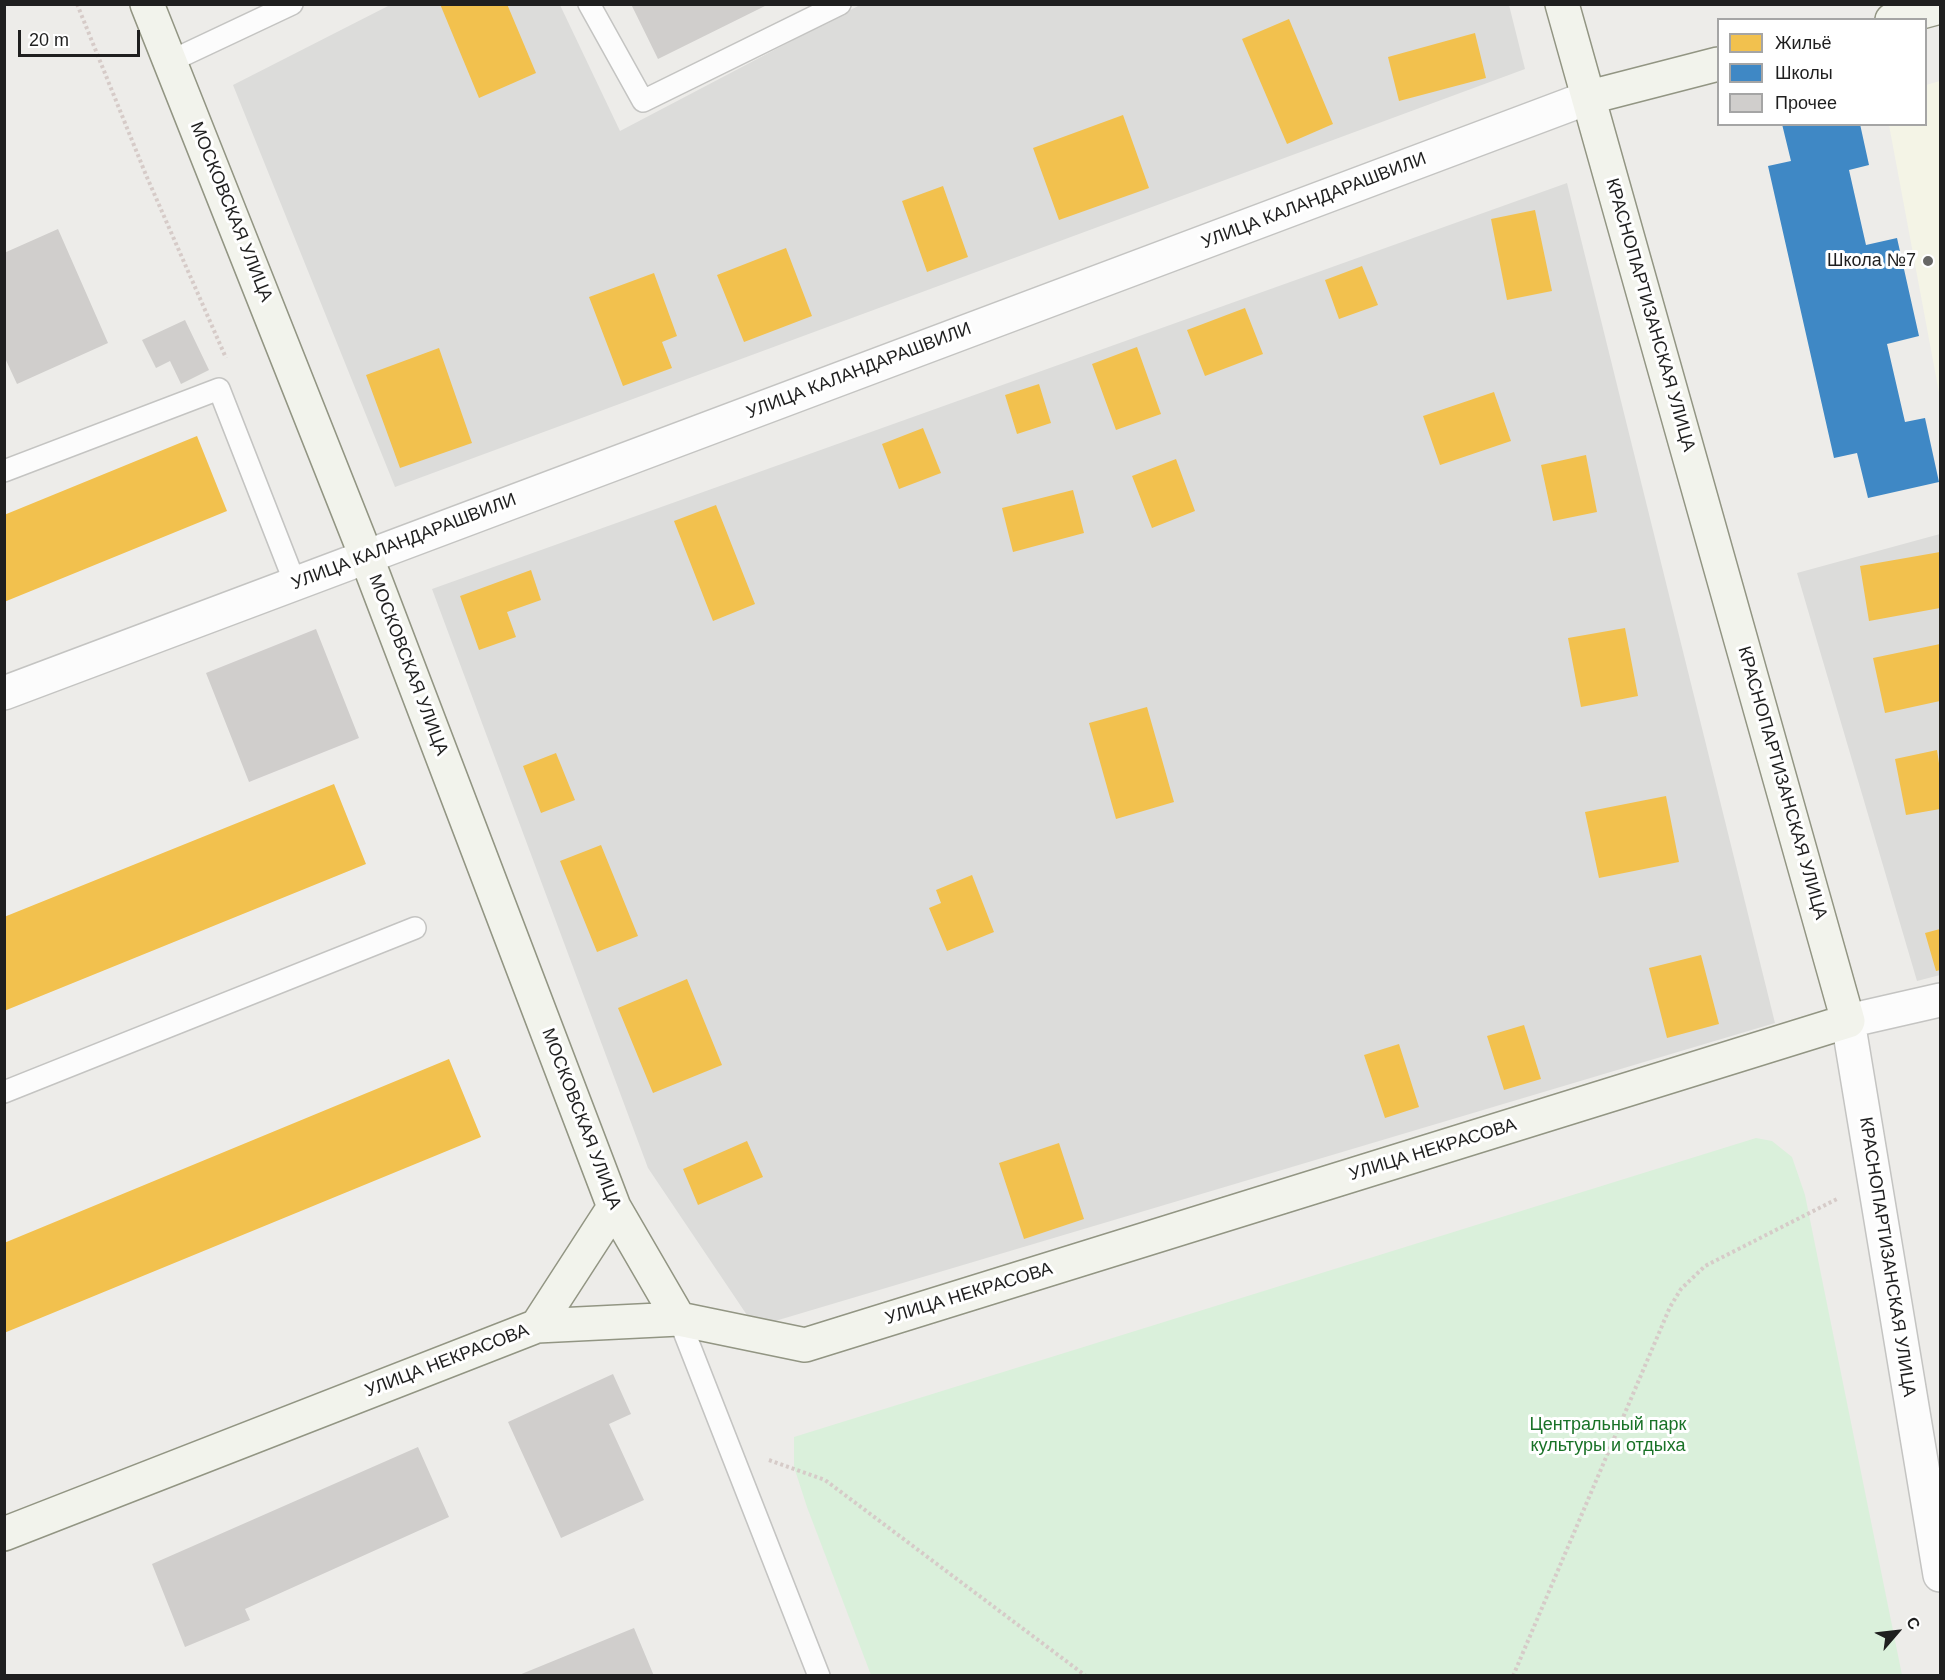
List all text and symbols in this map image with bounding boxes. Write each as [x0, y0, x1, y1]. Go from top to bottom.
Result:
scale bar [21, 18, 142, 56]
legend [1717, 18, 1927, 126]
text: 20 m [29, 30, 69, 50]
text: Жильё [1775, 33, 1832, 53]
text: Школы [1775, 63, 1833, 83]
text: Прочее [1775, 93, 1837, 113]
street label: МОСКОВСКАЯ УЛИЦА [185, 119, 277, 305]
street label: УЛИЦА КАЛАНДАРАШВИЛИ [1199, 148, 1429, 254]
street label: КРАСНОПАРТИЗАНСКАЯ УЛИЦА [1601, 176, 1699, 454]
place label: Школа №7 [1827, 250, 1916, 272]
marker: Школа №7 [1921, 254, 1935, 268]
street label: УЛИЦА КАЛАНДАРАШВИЛИ [744, 318, 974, 424]
street label: УЛИЦА КАЛАНДАРАШВИЛИ [289, 489, 519, 595]
street label: МОСКОВСКАЯ УЛИЦА [363, 571, 453, 759]
street label: КРАСНОПАРТИЗАНСКАЯ УЛИЦА [1733, 644, 1831, 922]
street label: МОСКОВСКАЯ УЛИЦА [536, 1025, 626, 1213]
street label: УЛИЦА НЕКРАСОВА [1347, 1114, 1519, 1186]
street label: КРАСНОПАРТИЗАНСКАЯ УЛИЦА [1854, 1115, 1920, 1399]
street label: УЛИЦА НЕКРАСОВА [883, 1258, 1055, 1330]
street label: УЛИЦА НЕКРАСОВА [362, 1320, 532, 1402]
park label: Центральный парк культуры и отдыха [1530, 1414, 1686, 1456]
north arrow [1867, 1602, 1927, 1662]
text: С [1903, 1614, 1924, 1632]

